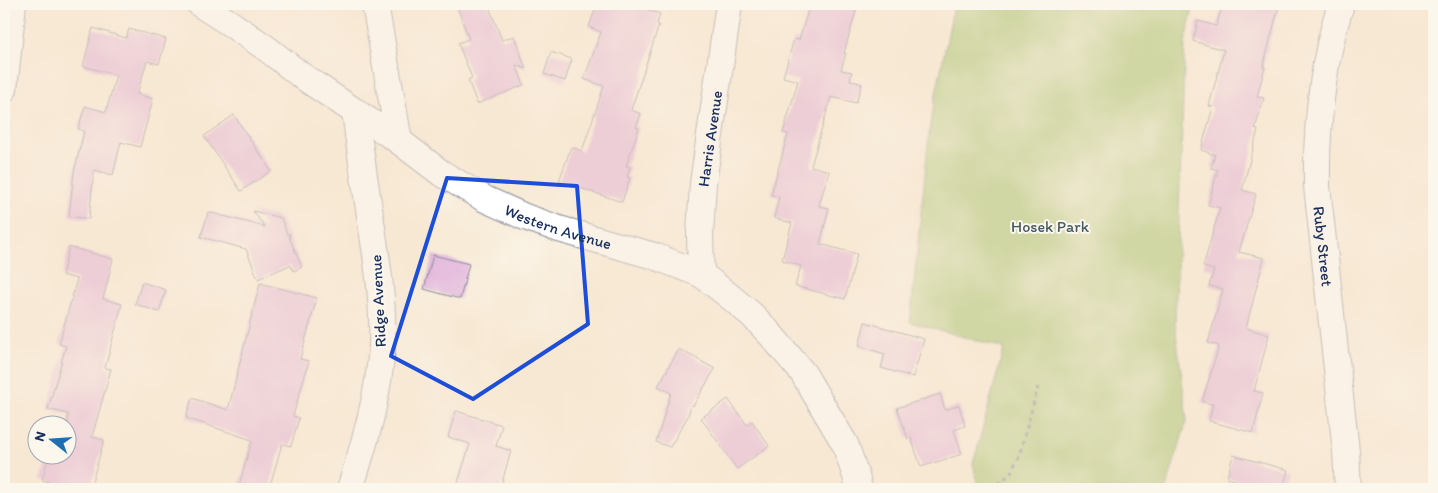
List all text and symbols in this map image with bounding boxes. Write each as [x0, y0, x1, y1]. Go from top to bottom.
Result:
street label: Harris Avenue [693, 89, 726, 188]
street label: Western Avenue [502, 200, 614, 253]
street label: Ruby Street [1310, 205, 1337, 287]
park label: Hosek Park [1011, 217, 1090, 236]
street label: Ridge Avenue [366, 254, 390, 348]
north arrow [28, 416, 78, 466]
text: N [31, 429, 50, 443]

